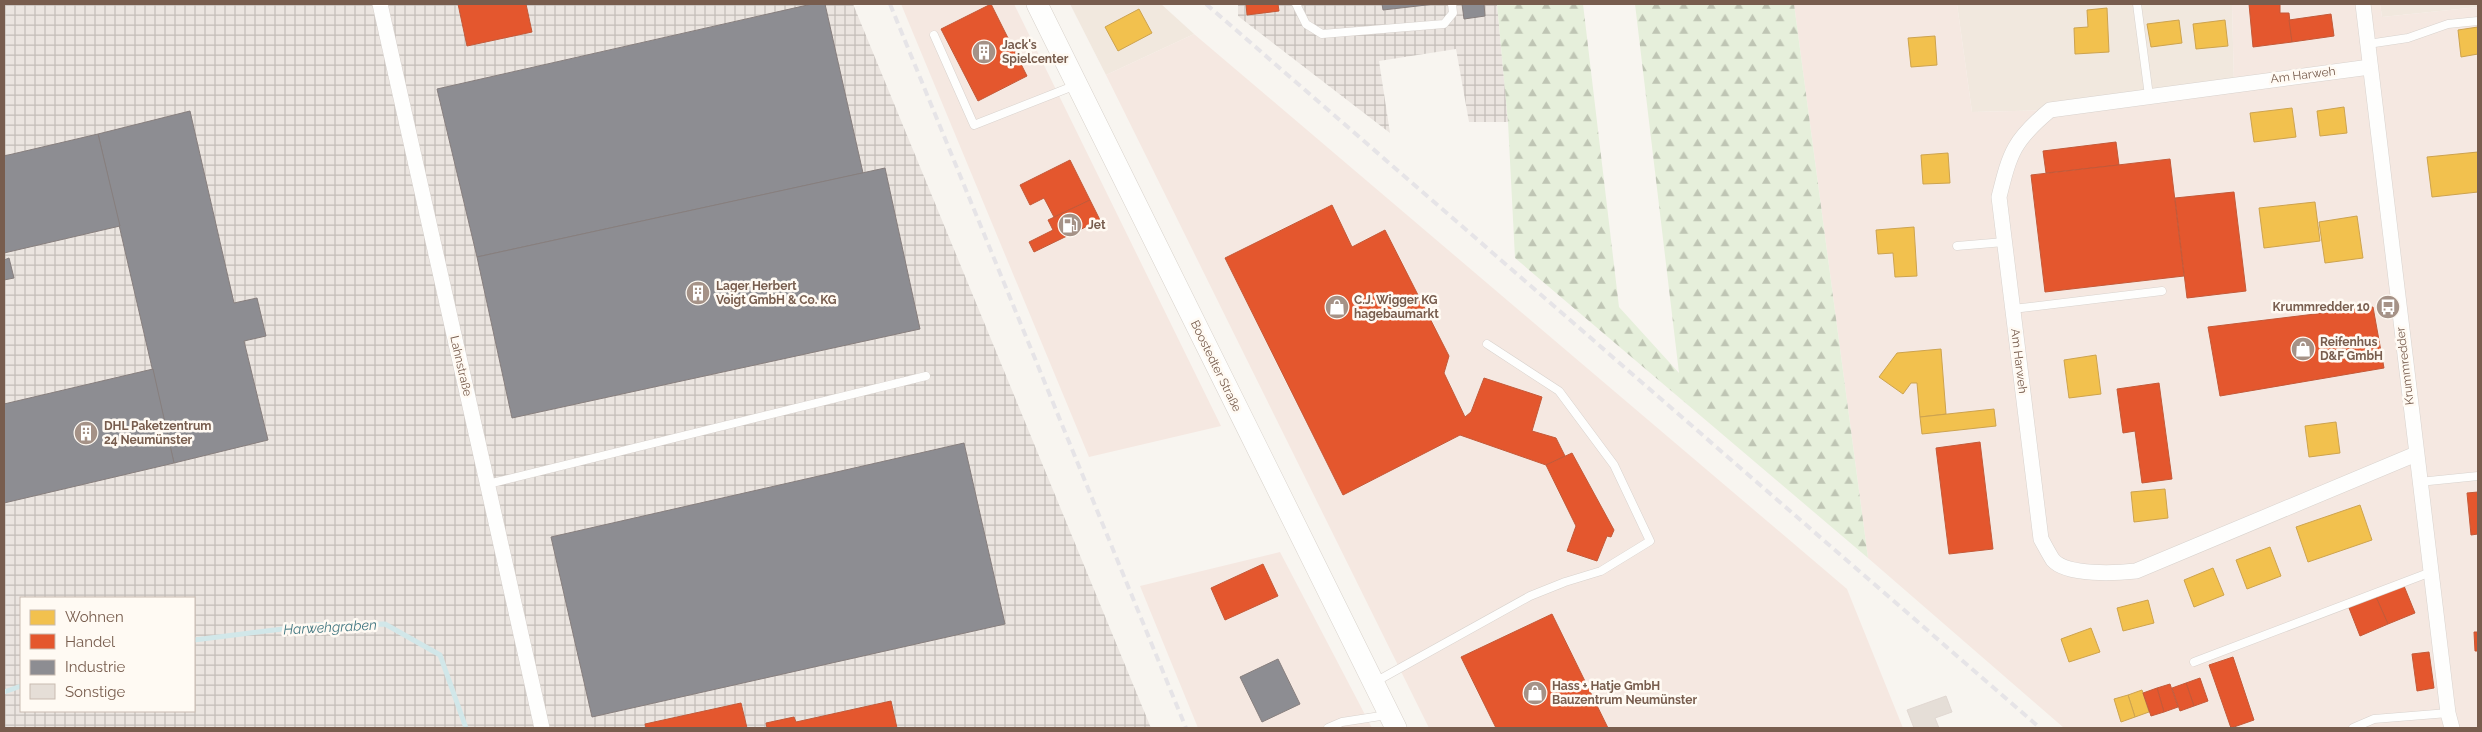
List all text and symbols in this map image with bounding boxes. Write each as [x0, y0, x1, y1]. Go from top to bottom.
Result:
place label: Jack's Spielcenter [1002, 38, 1069, 66]
building icon: Jack's Spielcenter [971, 39, 997, 65]
street label: Am Harweh [2270, 64, 2336, 86]
fuel station icon: Jet [1057, 212, 1083, 238]
place label: Jet [1088, 218, 1106, 232]
place label: Lager Herbert Voigt GmbH & Co. KG [716, 279, 837, 307]
building icon: Lager Herbert Voigt GmbH & Co. KG [685, 280, 711, 306]
place label: C.J. Wigger KG hagebaumarkt [1354, 293, 1439, 321]
shop icon: C.J. Wigger KG hagebaumarkt [1324, 294, 1350, 320]
bus stop icon: Krummredder 10 [2375, 294, 2401, 320]
place label: Krummredder 10 [2273, 300, 2370, 314]
street label: Boostedter Straße [1188, 318, 1244, 414]
street label: Krummredder [2393, 325, 2417, 406]
street label: Am Harweh [2008, 328, 2030, 394]
street label: Lahnstraße [447, 334, 475, 398]
place label: Reifenhus D&F GmbH [2320, 335, 2383, 363]
shop icon: Reifenhus D&F GmbH [2290, 336, 2316, 362]
place label: DHL Paketzentrum 24 Neumünster [104, 419, 212, 447]
building icon: DHL Paketzentrum 24 Neumünster [73, 420, 99, 446]
legend [20, 597, 195, 712]
text: Wohnen [65, 608, 124, 626]
water label: Harwehgraben [283, 617, 377, 637]
text: Handel [65, 633, 116, 651]
text: Industrie [65, 658, 126, 676]
place label: Hass + Hatje GmbH Bauzentrum Neumünster [1552, 679, 1698, 707]
shop icon: Hass + Hatje GmbH Bauzentrum Neumünster [1522, 680, 1548, 706]
text: Sonstige [65, 683, 126, 701]

